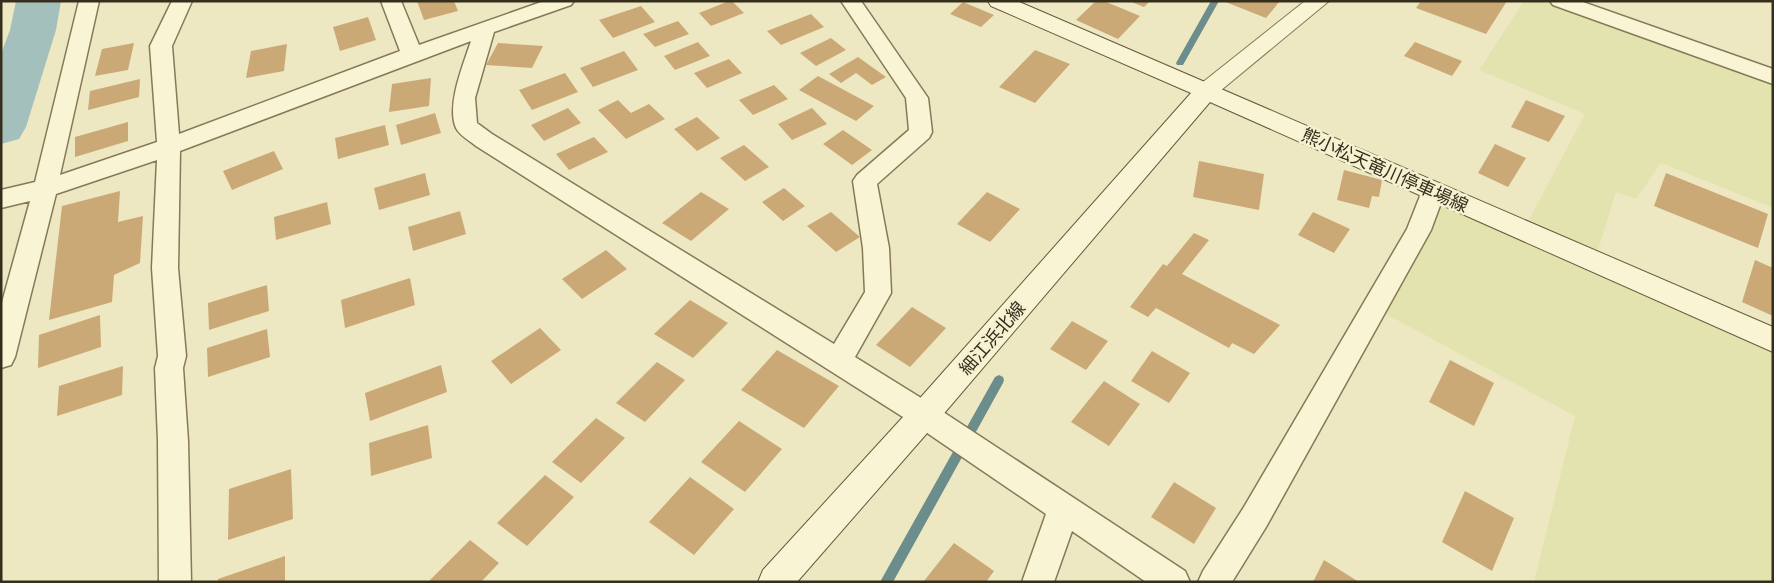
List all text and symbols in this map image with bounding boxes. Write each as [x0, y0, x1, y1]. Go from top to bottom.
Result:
street label: 熊小松天竜川停車場線 [1298, 123, 1472, 217]
street label: 細江浜北線 [954, 296, 1030, 380]

